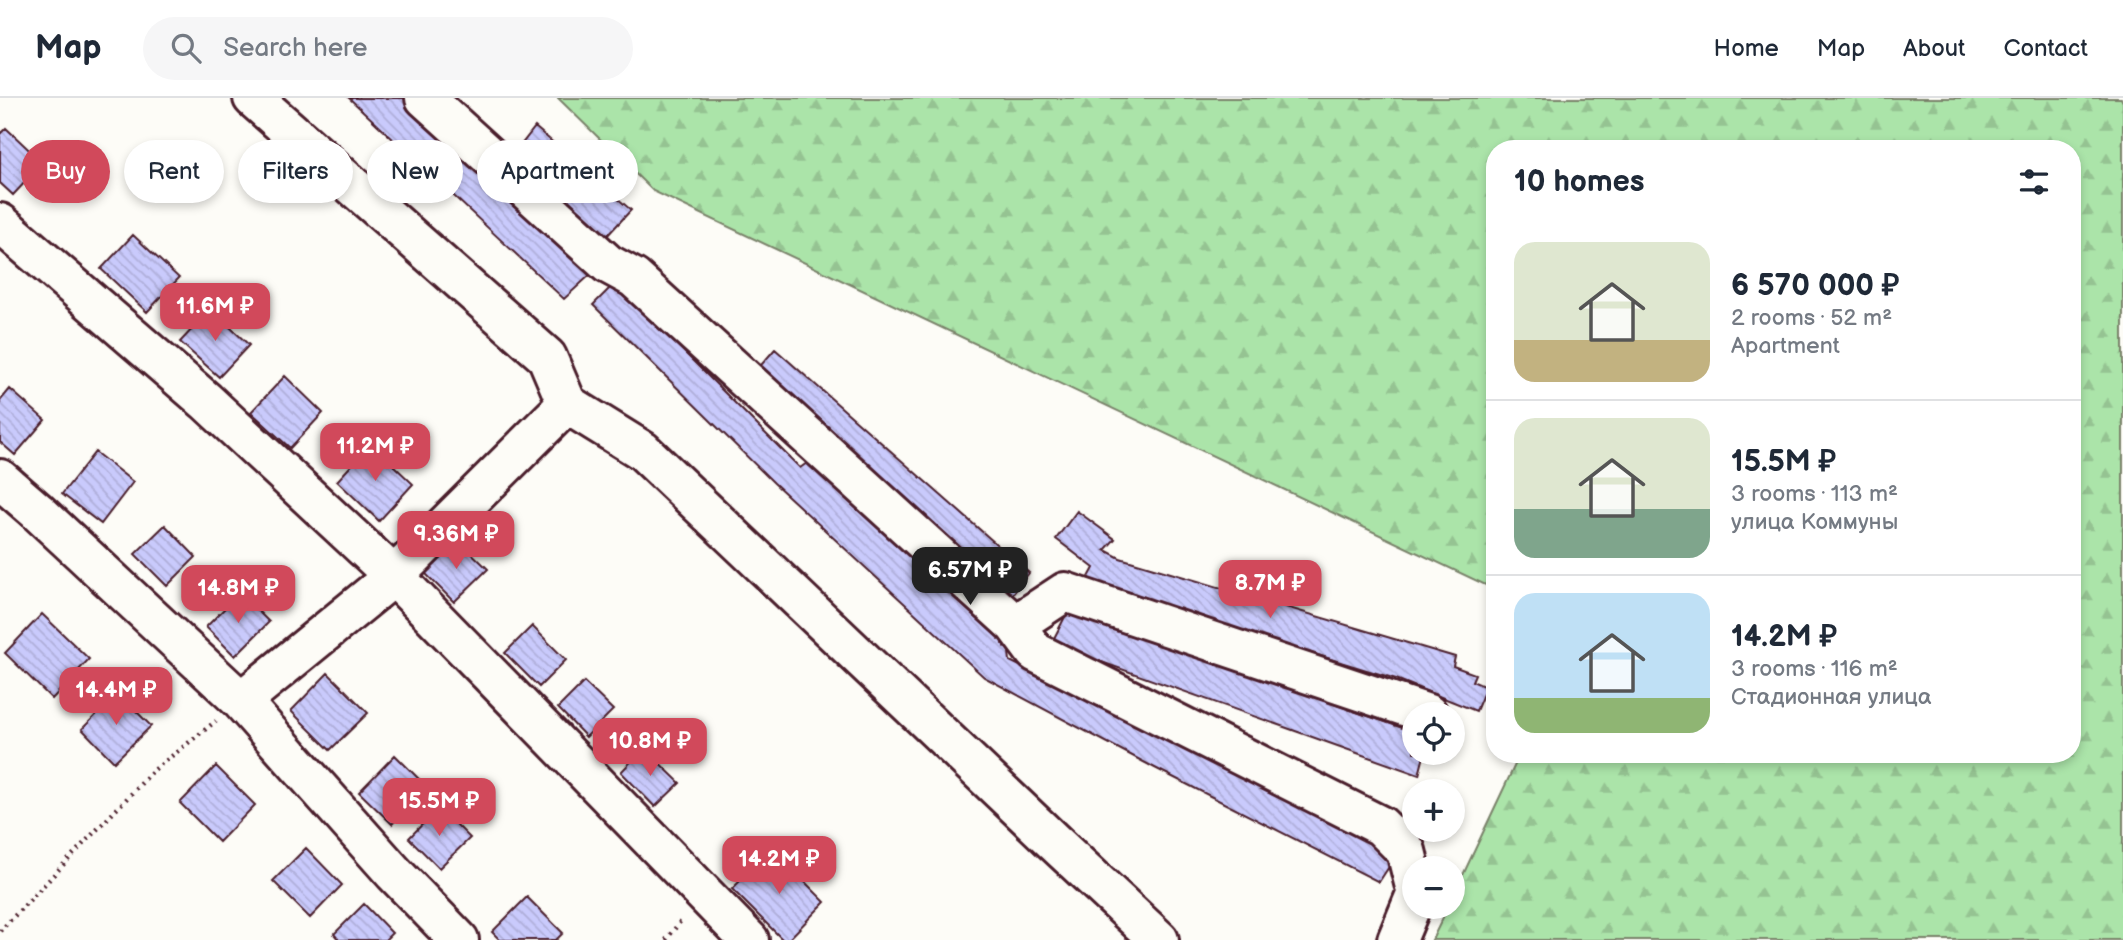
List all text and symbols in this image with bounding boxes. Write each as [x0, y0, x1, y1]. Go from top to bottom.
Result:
search box [143, 17, 633, 80]
text: Map [35, 28, 101, 68]
icon: search [167, 29, 205, 67]
text: Search here [223, 33, 367, 64]
text: Home [1714, 34, 1779, 63]
text: Map [1817, 34, 1865, 63]
text: About [1903, 34, 1965, 63]
text: Contact [2003, 34, 2088, 63]
chip: Buy [21, 140, 110, 203]
chip: Rent [124, 140, 224, 203]
chip: Filters [238, 140, 353, 203]
chip: New [367, 140, 463, 203]
chip: Apartment [477, 140, 638, 203]
icon: filters [2015, 163, 2053, 201]
text: 10 homes [1514, 164, 1645, 200]
text: 6 570 000 ₽ [1731, 268, 1900, 304]
icon: home [1570, 270, 1654, 354]
pin: 11.6M ₽ [150, 284, 280, 343]
text: 11.6M ₽ [176, 292, 254, 320]
text: 2 rooms · 52 m² [1731, 304, 1892, 332]
text: Apartment [1731, 332, 1840, 360]
pin: 11.2M ₽ [310, 424, 440, 483]
text: 11.2M ₽ [336, 432, 414, 460]
text: 15.5M ₽ [1731, 444, 1836, 480]
icon: home [1570, 446, 1654, 530]
text: 3 rooms · 113 m² [1731, 480, 1898, 508]
text: улица Коммуны [1731, 508, 1898, 536]
pin: 9.36M ₽ [391, 512, 521, 571]
text: 9.36M ₽ [413, 520, 499, 548]
pin: 6.57M ₽ [905, 547, 1035, 607]
text: 6.57M ₽ [928, 556, 1012, 584]
pin: 8.7M ₽ [1213, 560, 1327, 620]
pin: 14.8M ₽ [173, 566, 303, 625]
text: 8.7M ₽ [1234, 569, 1306, 597]
text: 14.8M ₽ [197, 574, 279, 602]
text: 14.2M ₽ [1731, 619, 1837, 655]
icon: home [1570, 621, 1654, 705]
text: 3 rooms · 116 m² [1731, 655, 1898, 683]
pin: 14.4M ₽ [51, 668, 181, 727]
text: 14.4M ₽ [75, 676, 157, 704]
text: Стадионная улица [1731, 683, 1931, 711]
map controls [1402, 702, 1465, 919]
button: locate [1402, 702, 1465, 765]
pin: 10.8M ₽ [585, 718, 715, 778]
text: 10.8M ₽ [609, 727, 691, 755]
pin: 15.5M ₽ [374, 778, 504, 838]
button: + [1402, 779, 1465, 842]
text: 15.5M ₽ [399, 787, 479, 815]
pin: 14.2M ₽ [714, 836, 844, 896]
text: 14.2M ₽ [738, 845, 820, 873]
button: − [1402, 856, 1465, 919]

